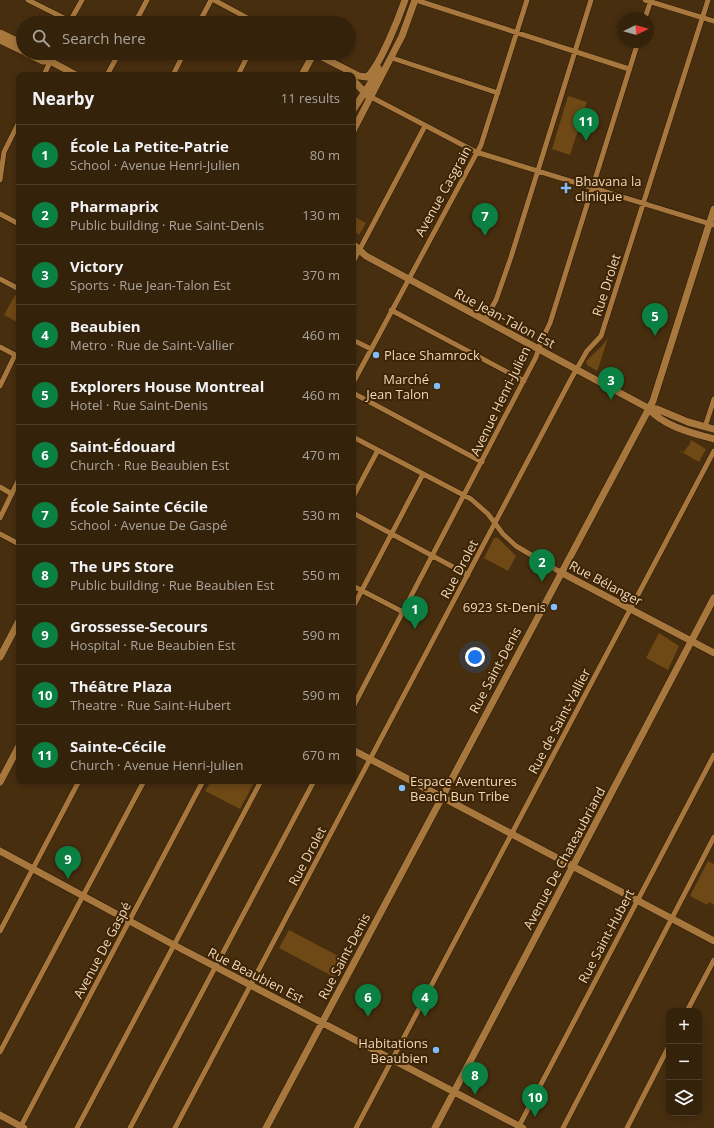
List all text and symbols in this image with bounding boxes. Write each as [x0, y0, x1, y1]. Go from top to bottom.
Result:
north arrow [618, 12, 654, 48]
search box [16, 16, 356, 60]
icon: search [30, 27, 52, 49]
text: Search here [62, 28, 146, 48]
text: Nearby [32, 87, 94, 110]
text: 11 results [281, 89, 340, 107]
pin: 11 [573, 108, 599, 141]
text: École La Petite-Patrie [70, 136, 229, 156]
street label: Avenue Casgrain [411, 142, 475, 240]
text: 1 [41, 146, 49, 164]
text: 80 m [310, 146, 340, 164]
text: School · Avenue Henri-Julien [70, 156, 240, 174]
place label: Bhavana la clinique [575, 172, 641, 205]
marker: Bhavana la clinique [560, 182, 572, 194]
text: Pharmaprix [70, 196, 159, 216]
pin: 7 [472, 203, 498, 236]
text: 2 [41, 206, 49, 224]
text: 130 m [302, 206, 340, 224]
text: Public building · Rue Saint-Denis [70, 216, 264, 234]
street label: Rue Drolet [587, 251, 625, 318]
text: Victory [70, 256, 123, 276]
text: 3 [41, 266, 49, 284]
text: 370 m [302, 266, 340, 284]
text: Sports · Rue Jean-Talon Est [70, 276, 231, 294]
street label: Rue Jean-Talon Est [451, 284, 559, 352]
pin: 5 [642, 303, 668, 336]
text: Beaubien [70, 316, 141, 336]
text: 4 [41, 326, 49, 344]
text: 460 m [302, 326, 340, 344]
text: Metro · Rue de Saint-Vallier [70, 336, 234, 354]
street label: Avenue Henri-Julien [466, 343, 534, 459]
place label: Place Shamrock [384, 346, 480, 364]
marker: Place Shamrock [371, 350, 381, 360]
pin: 3 [598, 367, 624, 400]
place label: Marché Jean Talon [364, 370, 429, 403]
text: Explorers House Montreal [70, 376, 264, 396]
marker: Marché Jean Talon [432, 381, 442, 391]
text: 5 [41, 386, 49, 404]
text: 460 m [302, 386, 340, 404]
text: Hotel · Rue Saint-Denis [70, 396, 208, 414]
text: Saint-Édouard [70, 436, 176, 456]
text: 6 [41, 446, 49, 464]
text: 470 m [302, 446, 340, 464]
text: Church · Rue Beaubien Est [70, 456, 229, 474]
text: École Sainte Cécile [70, 496, 208, 516]
text: 7 [41, 506, 49, 524]
text: 530 m [302, 506, 340, 524]
text: School · Avenue De Gaspé [70, 516, 227, 534]
street label: Rue Drolet [436, 536, 482, 602]
pin: 2 [529, 549, 555, 582]
text: The UPS Store [70, 556, 174, 576]
street label: Rue Bélanger [566, 556, 646, 610]
text: 8 [41, 566, 49, 584]
text: 550 m [302, 566, 340, 584]
text: Public building · Rue Beaubien Est [70, 576, 274, 594]
pin: 1 [402, 596, 428, 629]
place label: 6923 St-Denis [463, 598, 546, 616]
marker: 6923 St-Denis [549, 602, 559, 612]
text: Grossesse-Secours [70, 616, 208, 636]
street label: Rue Saint-Denis [465, 624, 525, 716]
text: 9 [41, 626, 49, 644]
text: 590 m [302, 626, 340, 644]
text: Hospital · Rue Beaubien Est [70, 636, 236, 654]
your location [465, 647, 485, 667]
street label: Rue de Saint-Vallier [524, 664, 595, 777]
text: Théâtre Plaza [70, 676, 172, 696]
text: 10 [38, 686, 52, 704]
text: 590 m [302, 686, 340, 704]
text: Theatre · Rue Saint-Hubert [70, 696, 231, 714]
text: Sainte-Cécile [70, 736, 166, 756]
text: 11 [38, 746, 52, 764]
text: 670 m [302, 746, 340, 764]
text: Church · Avenue Henri-Julien [70, 756, 243, 774]
place label: Espace Aventures Beach Bun Tribe [410, 772, 517, 805]
marker: Espace Aventures Beach Bun Tribe [397, 783, 407, 793]
street label: Avenue De Chateaubriand [519, 784, 609, 932]
street label: Rue Drolet [284, 823, 330, 889]
pin: 9 [55, 846, 81, 879]
street label: Rue Saint-Hubert [574, 886, 638, 986]
street label: Avenue De Gaspé [69, 899, 135, 1001]
street label: Rue Saint-Denis [314, 910, 374, 1002]
street label: Rue Beaubien Est [205, 943, 307, 1007]
pin: 6 [355, 984, 381, 1017]
pin: 4 [412, 984, 438, 1017]
map controls [666, 1008, 702, 1116]
button: + [666, 1008, 702, 1044]
place label: Habitations Beaubien [358, 1034, 428, 1067]
button: − [666, 1044, 702, 1080]
marker: Habitations Beaubien [431, 1045, 441, 1055]
pin: 8 [462, 1062, 488, 1095]
button: layers [666, 1080, 702, 1116]
pin: 10 [522, 1084, 548, 1117]

